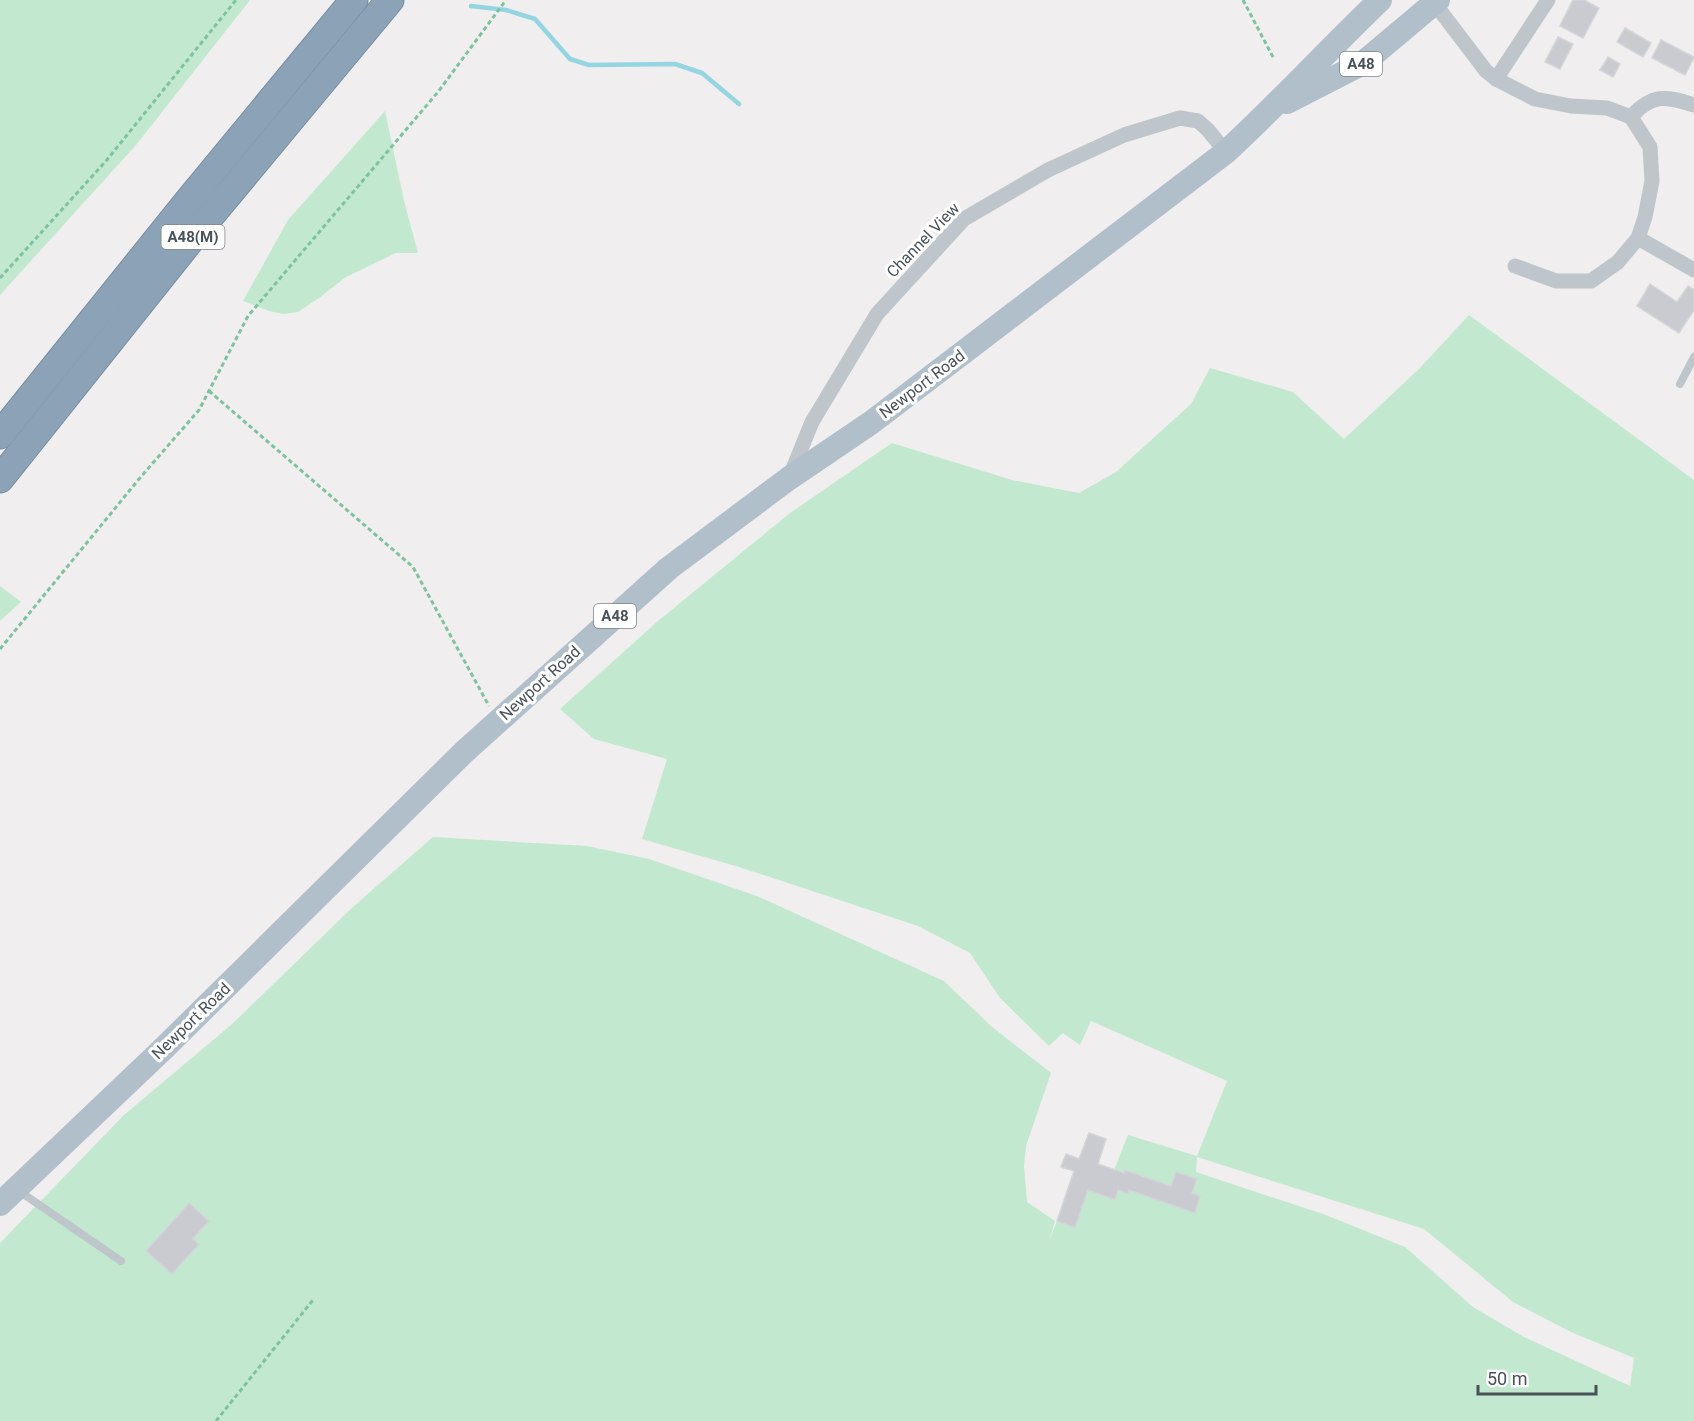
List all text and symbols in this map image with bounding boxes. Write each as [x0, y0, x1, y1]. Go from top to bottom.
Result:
road number: A48 [1340, 52, 1382, 76]
street label: Channel View [883, 199, 963, 281]
road number: A48(M) [162, 225, 224, 249]
street label: Newport Road [876, 346, 968, 422]
road number: A48 [594, 604, 636, 628]
street label: Newport Road [496, 642, 584, 724]
street label: Newport Road [148, 979, 234, 1063]
scale bar [1478, 1358, 1596, 1396]
text: 50 m [1487, 1368, 1527, 1389]

